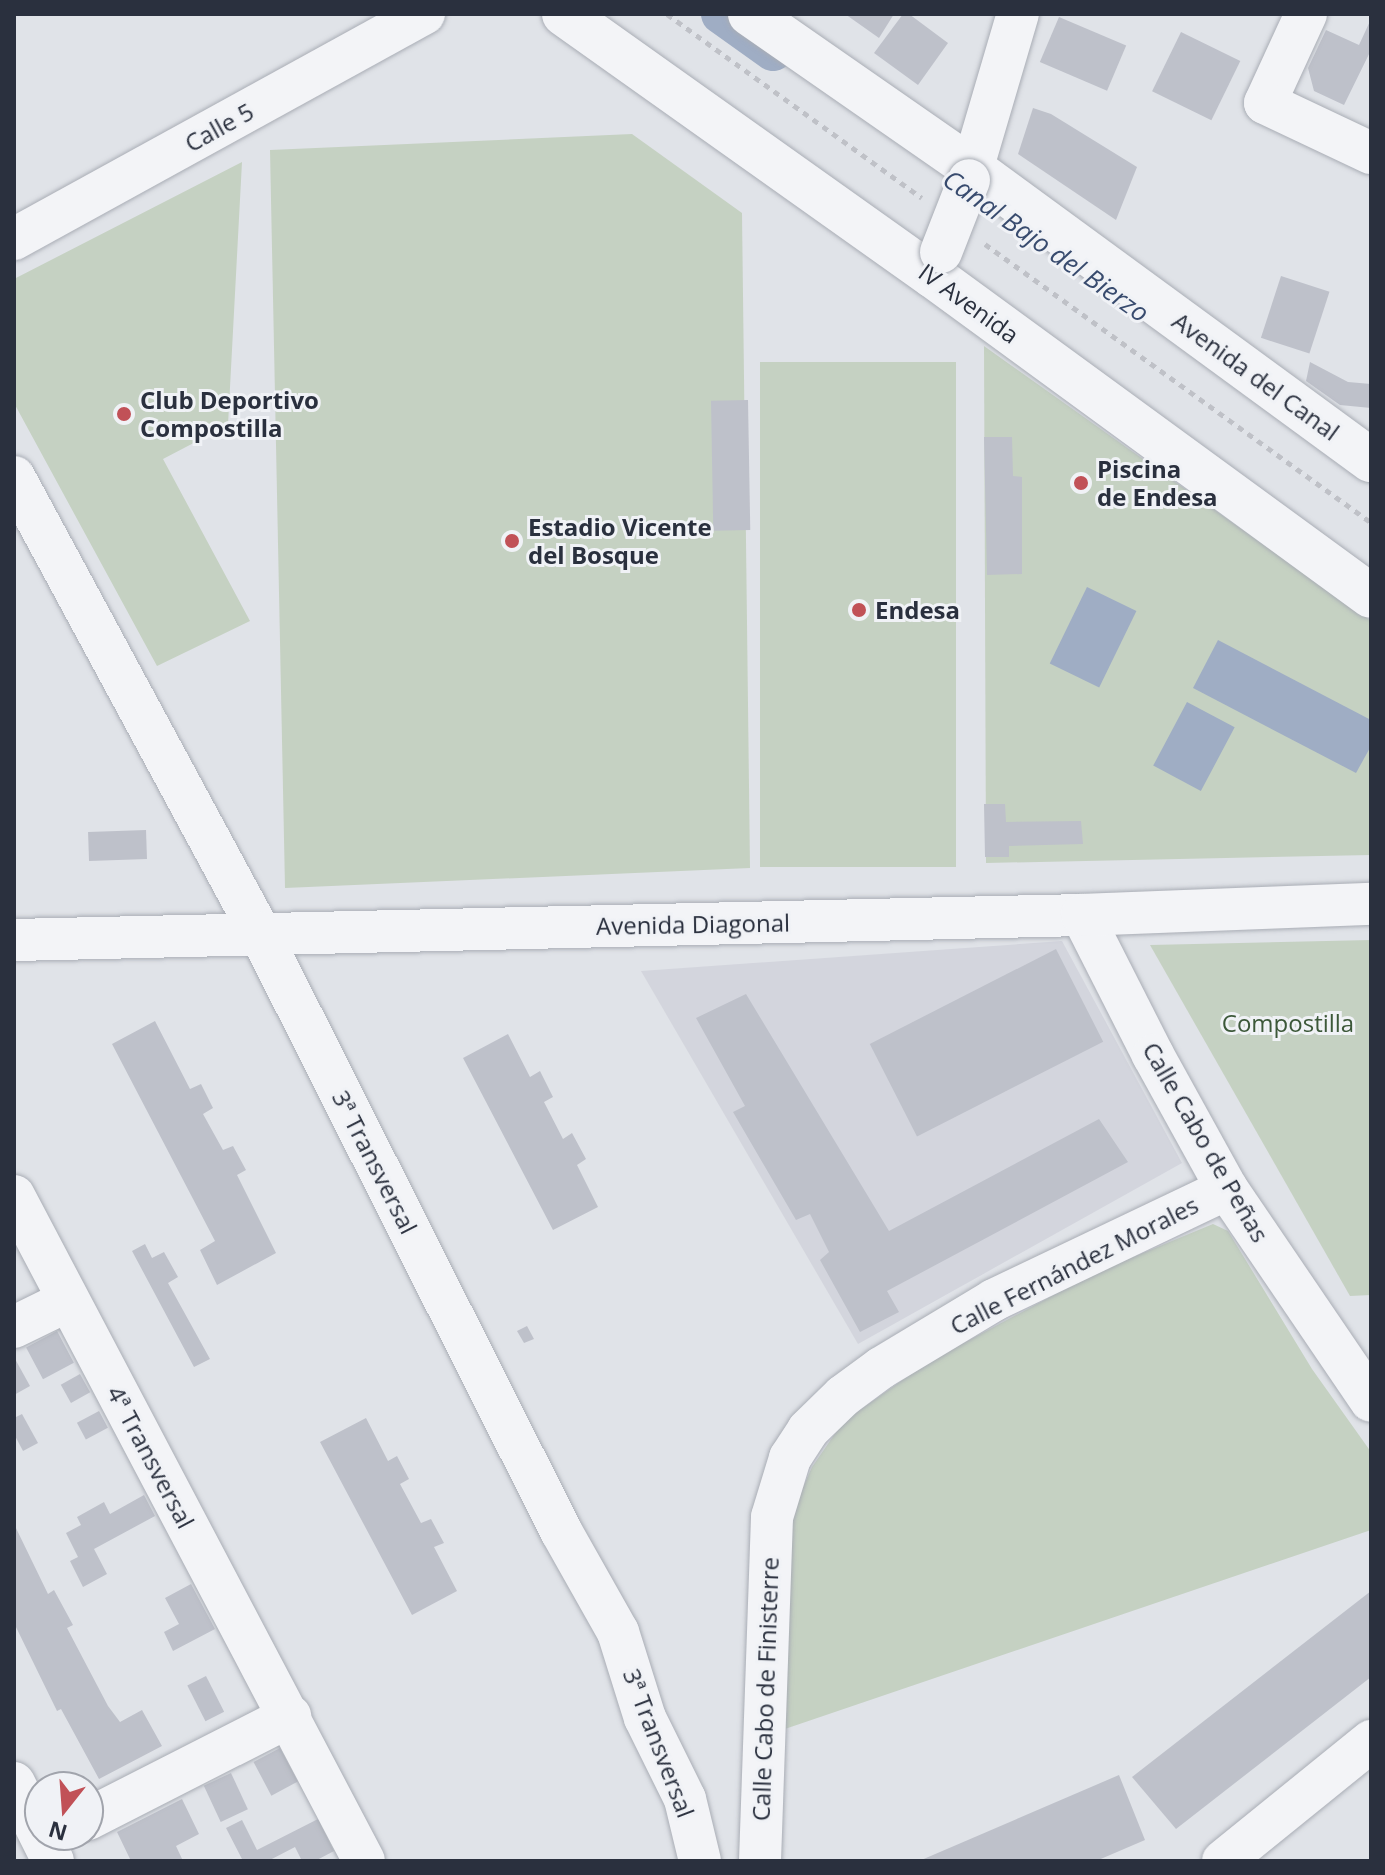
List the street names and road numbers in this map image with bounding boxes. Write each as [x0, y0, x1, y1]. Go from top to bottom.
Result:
street label: Calle 5 [180, 96, 258, 158]
street label: IV Avenida [913, 257, 1025, 349]
street label: Avenida del Canal [1167, 306, 1345, 446]
street label: Avenida Diagonal [596, 908, 790, 940]
street label: Calle Cabo de Peñas [1137, 1037, 1275, 1247]
street label: 3ª Transversal [327, 1085, 423, 1239]
street label: Calle Fernández Morales [945, 1190, 1203, 1340]
street label: 4ª Transversal [101, 1381, 201, 1533]
street label: Calle Cabo de Finisterre [746, 1556, 784, 1822]
street label: 3ª Transversal [617, 1665, 701, 1821]

